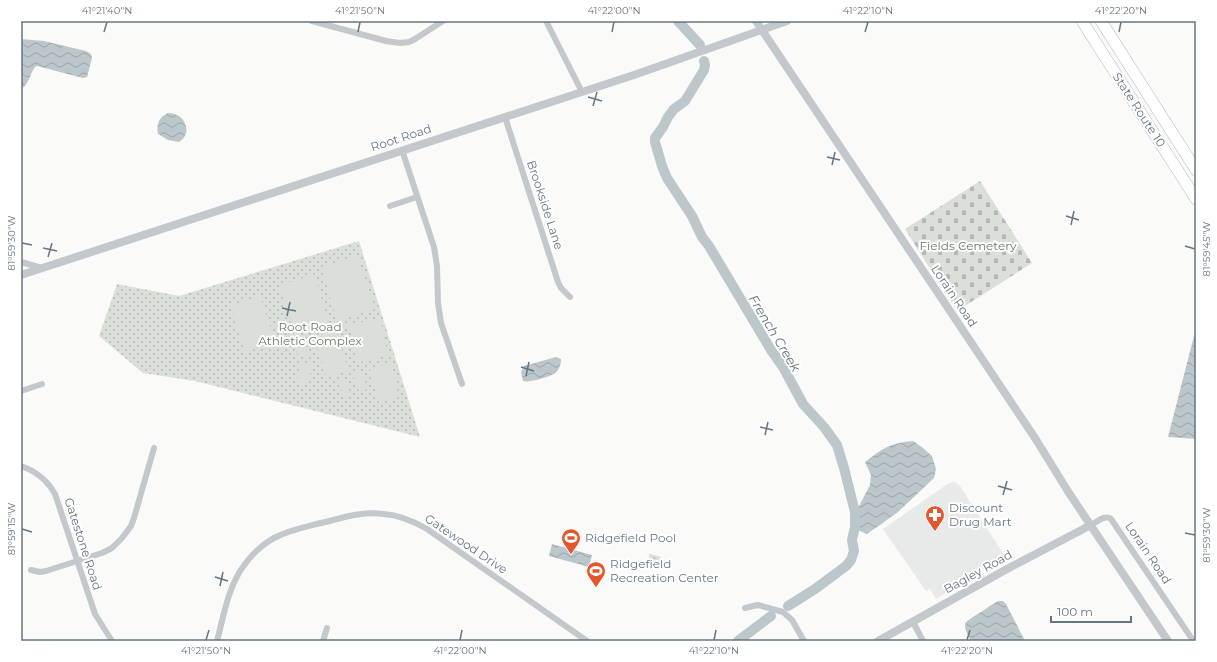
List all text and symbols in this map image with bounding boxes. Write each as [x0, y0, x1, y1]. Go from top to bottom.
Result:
text: 41°21'40"N [82, 4, 132, 17]
text: 41°21'50"N [335, 4, 385, 17]
text: 41°22'00"N [587, 4, 641, 17]
text: 41°22'10"N [843, 4, 893, 17]
text: 41°22'20"N [1095, 4, 1147, 17]
street label: State Route 10 [1110, 70, 1169, 150]
street label: Root Road [369, 121, 433, 154]
street label: Brookside Lane [524, 158, 567, 251]
text: 81°59'30"W [5, 215, 18, 271]
text: 81°59'45"W [1200, 222, 1213, 276]
park label: Fields Cemetery [919, 238, 1017, 253]
street label: Lorain Road [928, 262, 981, 330]
water label: French Creek [746, 292, 805, 376]
park label: Root Road Athletic Complex [258, 319, 362, 348]
street label: Gatestone Road [61, 496, 105, 592]
place label: Discount Drug Mart [949, 500, 1012, 529]
text: 81°59'15"W [5, 503, 18, 555]
pharmacy icon: Discount Drug Mart [924, 504, 946, 532]
text: 81°59'30"W [1200, 507, 1213, 563]
street label: Gatewood Drive [422, 510, 510, 577]
street label: Lorain Road [1122, 519, 1175, 587]
sports icon: Ridgefield Pool [560, 527, 582, 555]
place label: Ridgefield Pool [585, 530, 676, 545]
street label: Bagley Road [941, 547, 1015, 596]
place label: Ridgefield Recreation Center [610, 556, 719, 585]
sports icon: Ridgefield Recreation Center [585, 560, 607, 588]
scale bar [1051, 598, 1131, 624]
text: 100 m [1057, 604, 1093, 619]
text: 41°21'50"N [181, 644, 231, 657]
text: 41°22'00"N [433, 644, 487, 657]
text: 41°22'10"N [689, 644, 739, 657]
text: 41°22'20"N [941, 644, 993, 657]

